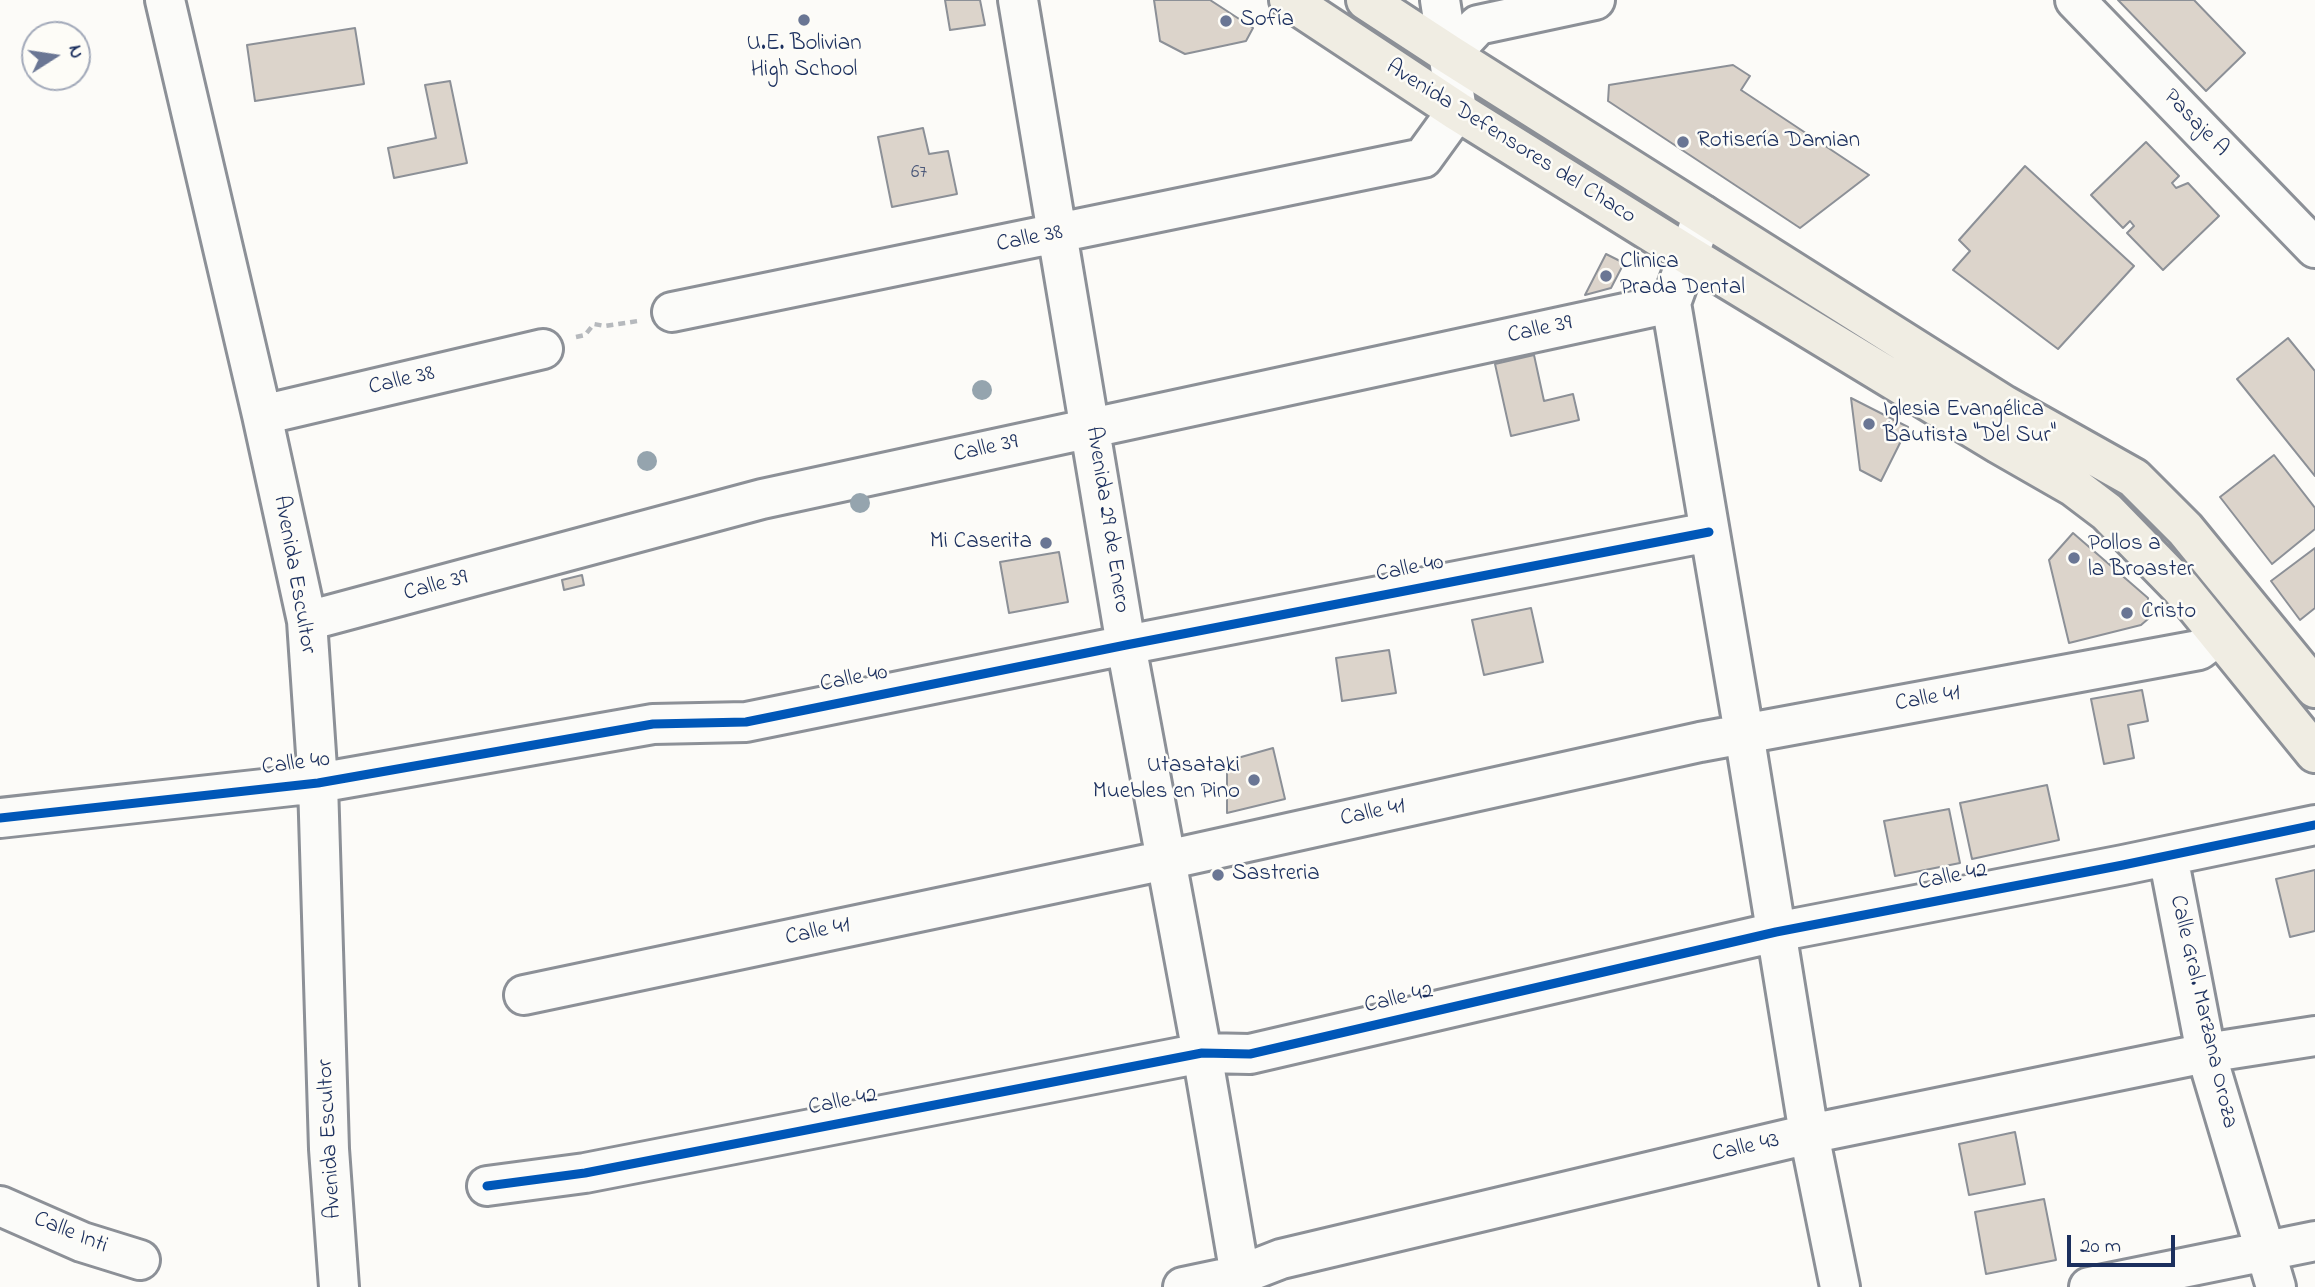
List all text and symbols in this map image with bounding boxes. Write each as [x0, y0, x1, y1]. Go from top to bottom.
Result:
place label: Sofía [1240, 7, 1294, 35]
marker: U.E. Bolivian High School [796, 12, 812, 28]
marker: Sofía [1218, 13, 1234, 29]
north arrow [21, 21, 91, 91]
place label: U.E. Bolivian High School [746, 31, 862, 85]
text: N [61, 43, 90, 61]
street label: Avenida Defensores del Chaco [1380, 55, 1640, 231]
street label: Pasaje A [2156, 84, 2234, 164]
place label: Rotisería Damian [1697, 128, 1860, 156]
marker: Rotisería Damian [1675, 134, 1691, 150]
house number: 67 [911, 163, 927, 185]
street label: Calle 38 [995, 220, 1065, 260]
place label: Clinica Prada Dental [1620, 249, 1745, 303]
marker: Clinica Prada Dental [1598, 268, 1614, 284]
street label: Calle 39 [1505, 311, 1575, 351]
street label: Calle 38 [366, 361, 438, 403]
place label: Iglesia Evangélica Bautista "Del Sur" [1883, 397, 2056, 451]
marker: Iglesia Evangélica Bautista "Del Sur" [1861, 416, 1877, 432]
street label: Avenida 29 de Enero [1078, 425, 1134, 615]
street label: Calle 39 [951, 430, 1021, 470]
street label: Avenida Escultor [265, 494, 321, 656]
place label: Mi Caserita [930, 529, 1032, 557]
place label: Pollos a la Broaster [2088, 531, 2194, 585]
marker: Mi Caserita [1038, 535, 1054, 551]
street label: Calle 40 [1374, 550, 1446, 590]
marker: Pollos a la Broaster [2066, 550, 2082, 566]
street label: Calle 39 [401, 565, 471, 609]
place label: Cristo [2141, 599, 2196, 627]
marker: Cristo [2119, 605, 2135, 621]
street label: Calle 40 [818, 660, 890, 700]
street label: Calle 41 [1893, 681, 1963, 719]
street label: Calle 40 [260, 747, 332, 783]
place label: Utasataki Muebles en Pino [1093, 753, 1240, 807]
marker: Utasataki Muebles en Pino [1246, 772, 1262, 788]
street label: Calle 41 [1338, 794, 1408, 834]
street label: Calle 42 [1916, 858, 1990, 898]
place label: Sastreria [1232, 861, 1320, 889]
marker: Sastreria [1210, 867, 1226, 883]
street label: Calle Gral. Marzana Oroza [2162, 893, 2242, 1131]
street label: Calle 41 [783, 913, 853, 953]
street label: Calle 42 [1362, 979, 1436, 1021]
street label: Avenida Escultor [313, 1058, 349, 1220]
street label: Calle 42 [806, 1083, 880, 1123]
street label: Calle 43 [1710, 1128, 1782, 1170]
street label: Calle Inti [29, 1207, 111, 1261]
scale bar [2070, 1220, 2178, 1264]
text: 20 m [2080, 1232, 2121, 1262]

